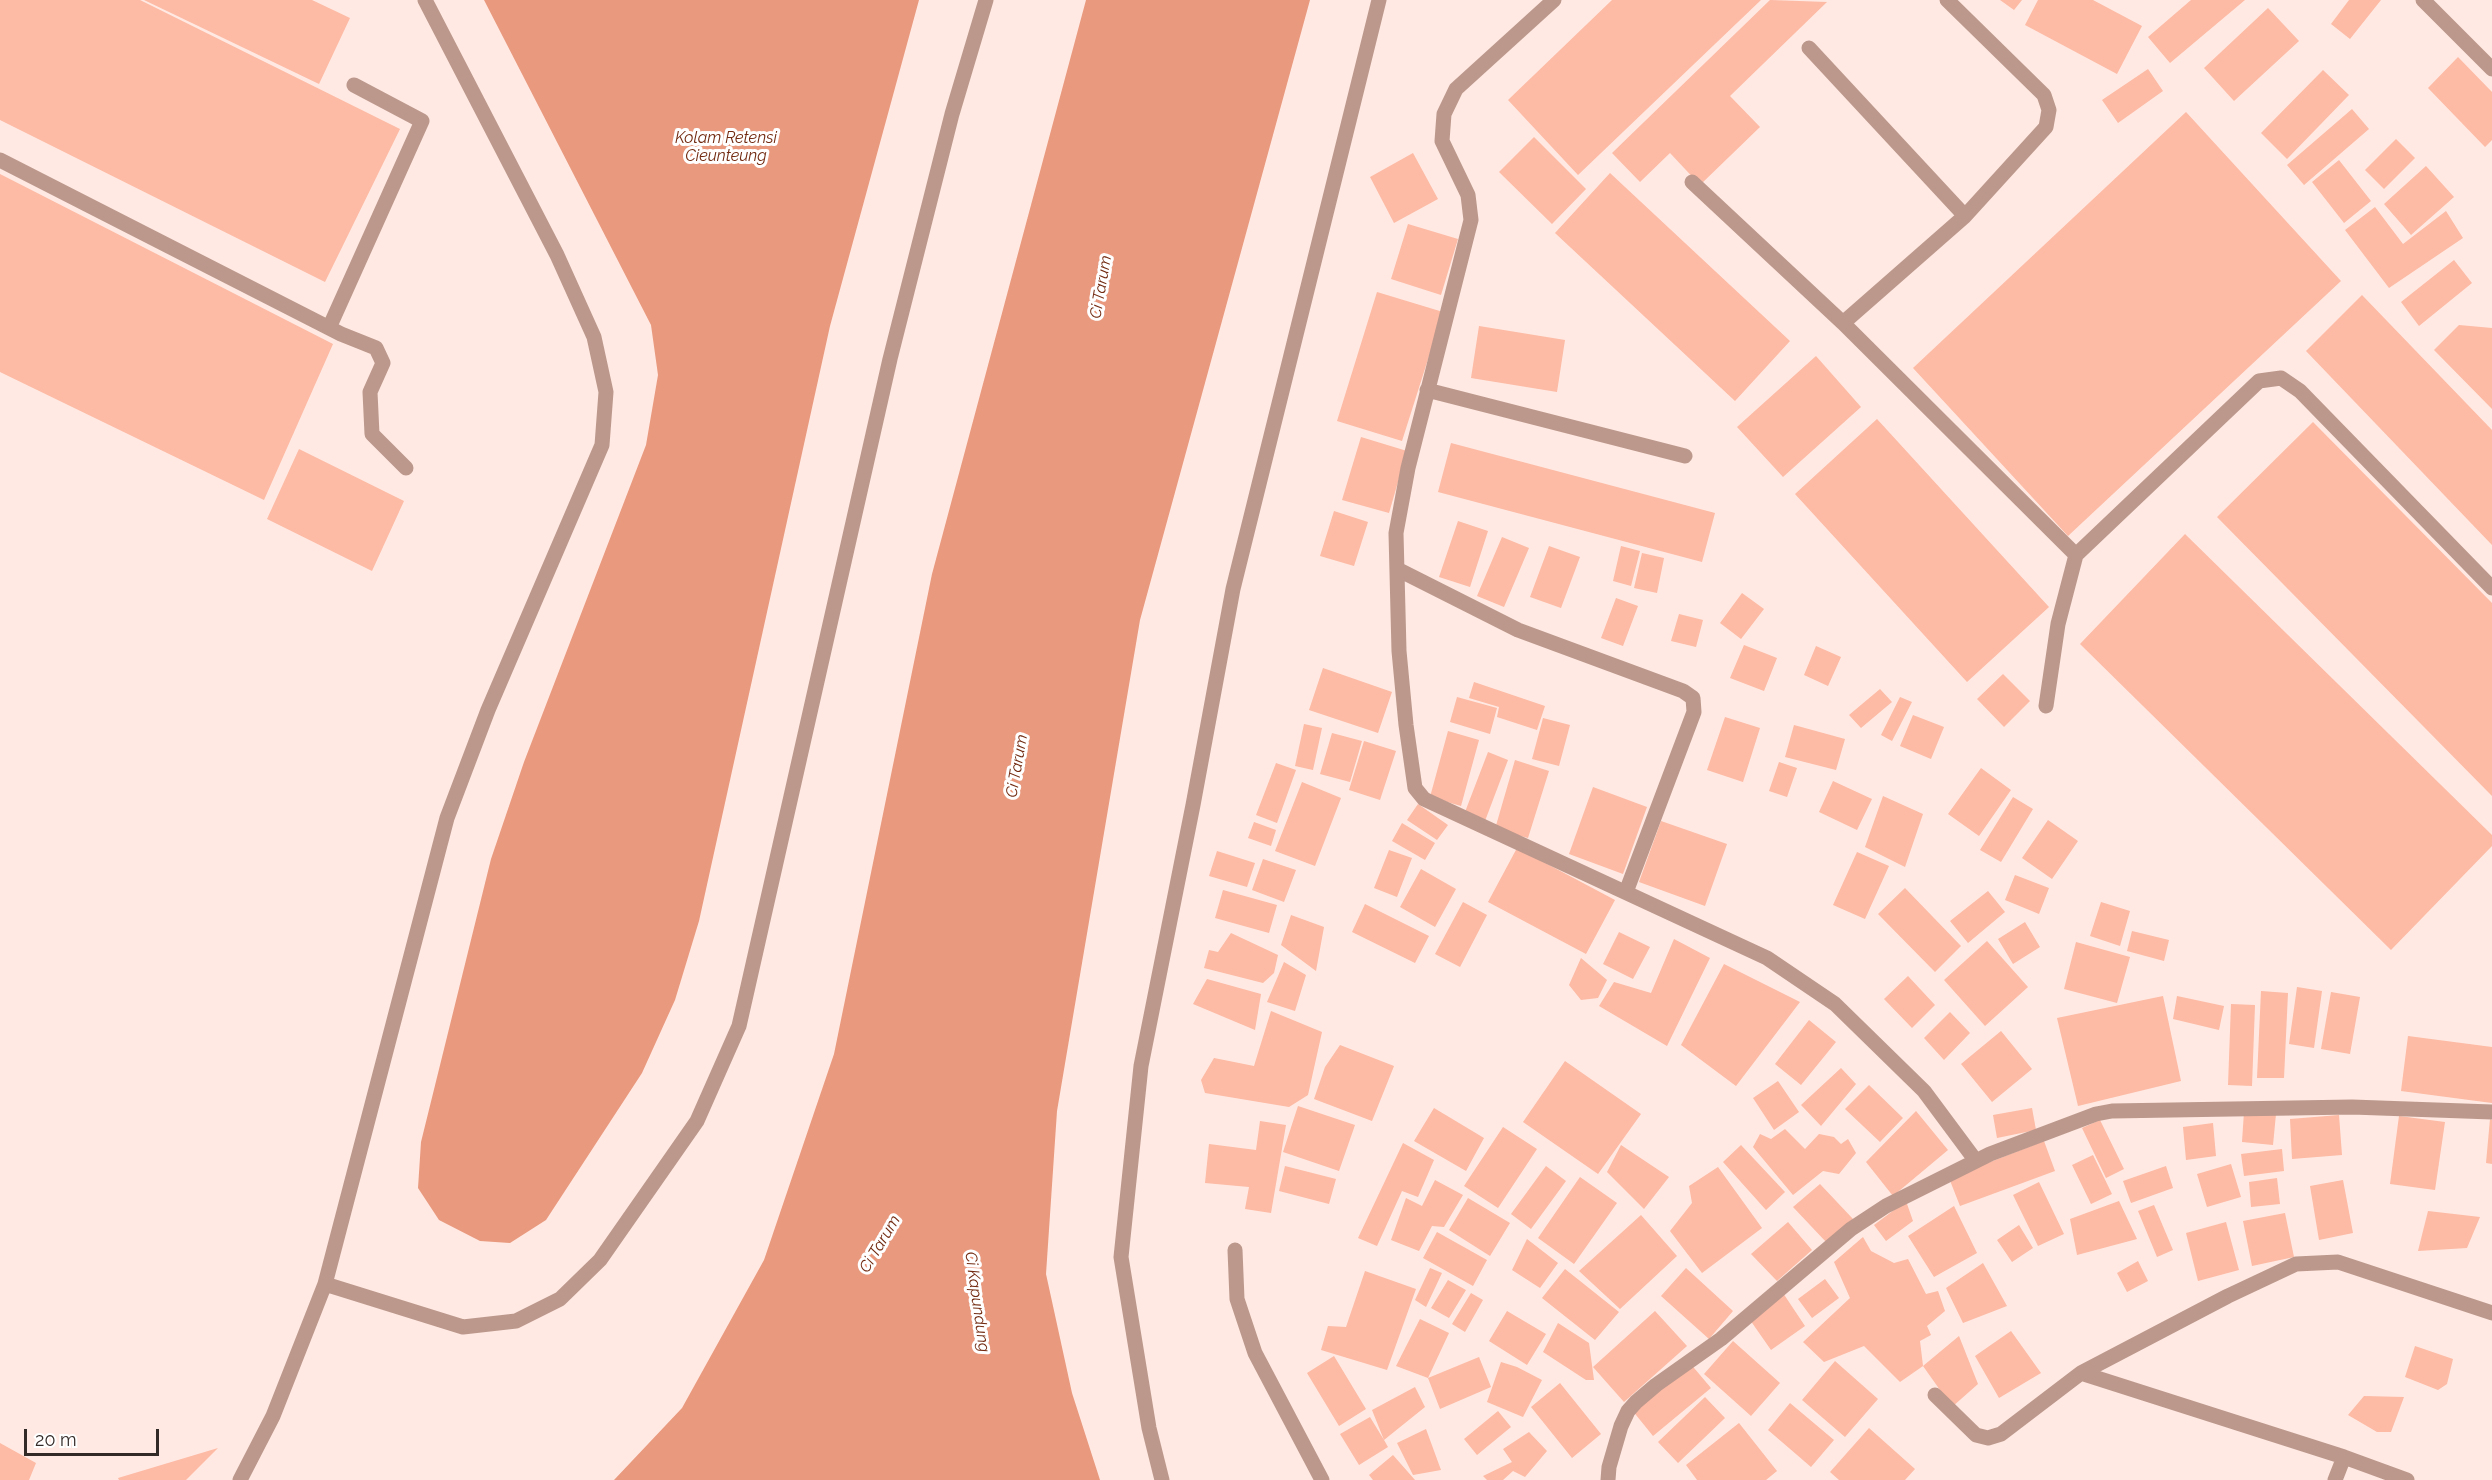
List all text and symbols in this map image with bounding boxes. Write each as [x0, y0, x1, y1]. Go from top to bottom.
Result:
water label: Kolam Retensi Cieunteung [675, 128, 777, 166]
water label: Ci Tarum [1086, 254, 1116, 320]
water label: Ci Tarum [1002, 733, 1032, 799]
water label: Ci Tarum [855, 1212, 905, 1276]
water label: Ci Kapundung [960, 1250, 994, 1354]
scale bar [27, 1417, 162, 1455]
text: 20 m [35, 1429, 77, 1450]

